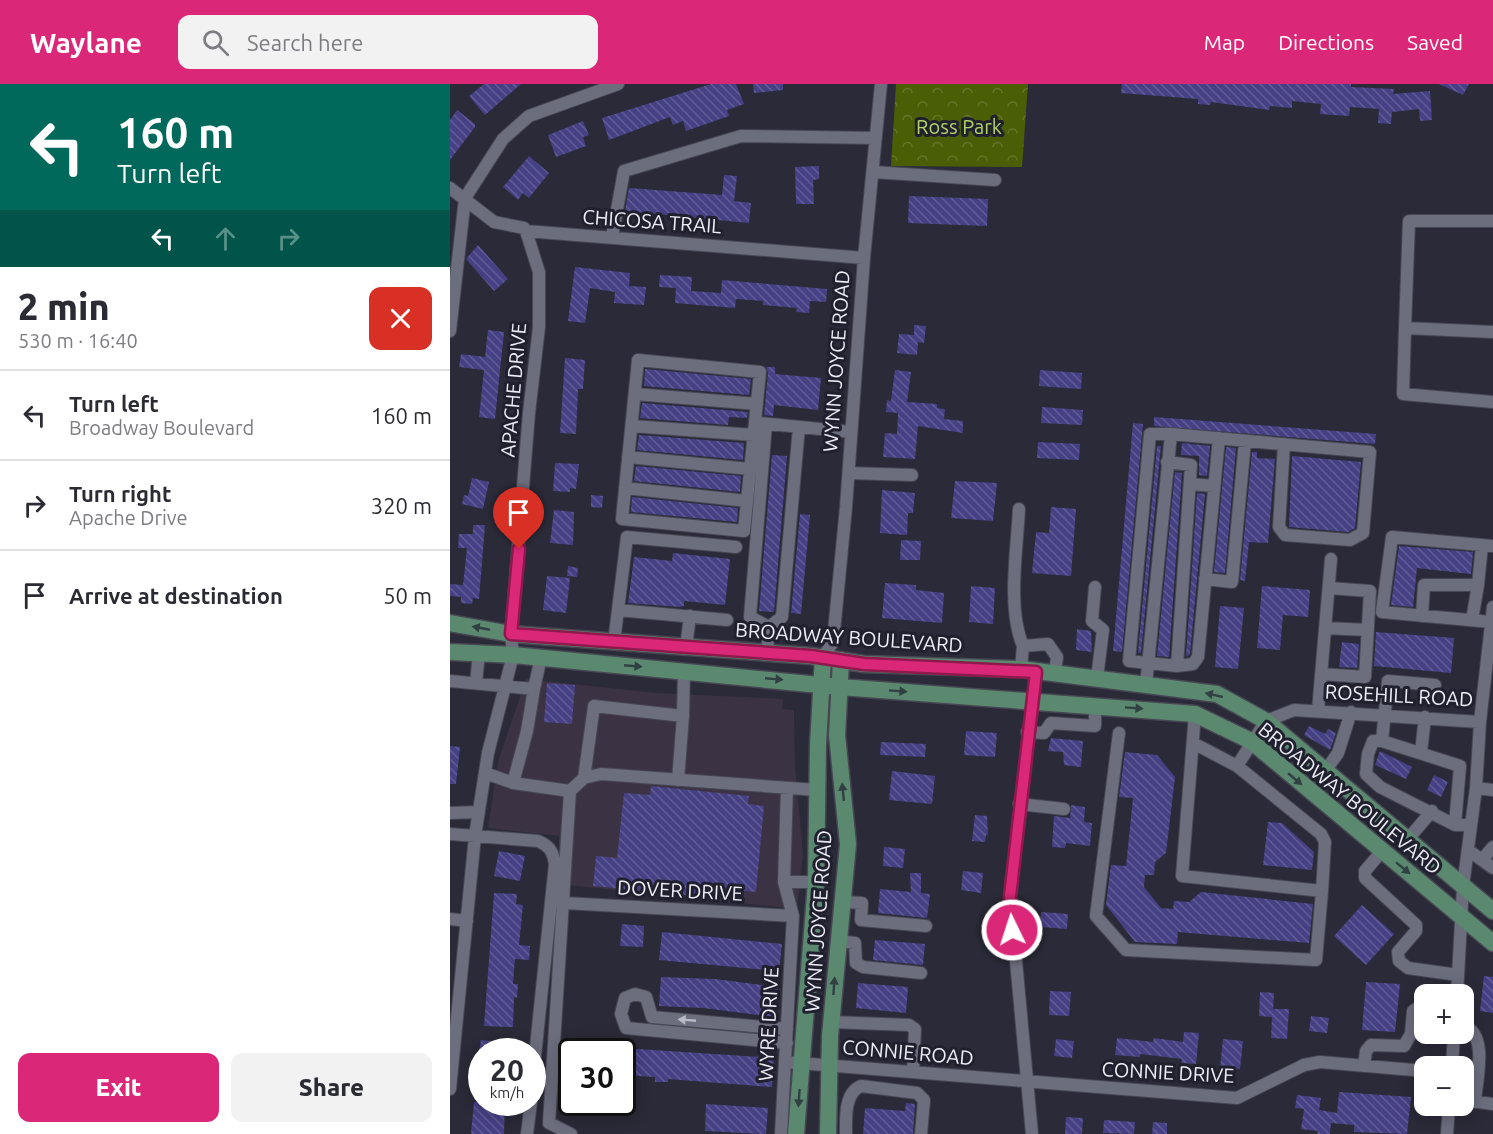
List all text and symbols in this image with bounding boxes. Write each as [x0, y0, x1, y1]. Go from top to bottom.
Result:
search box [178, 15, 598, 69]
icon: search [199, 26, 232, 59]
text: Waylane [30, 27, 142, 58]
text: Search here [247, 30, 363, 55]
text: Map [1204, 30, 1245, 54]
text: Directions [1278, 30, 1374, 54]
text: Saved [1407, 30, 1463, 54]
icon: left [18, 108, 96, 186]
text: 160 m [117, 109, 234, 156]
park label: Ross Park [916, 115, 1002, 138]
text: Turn left [117, 158, 221, 188]
street label: CHICOSA TRAIL [582, 205, 722, 237]
icon: left [146, 222, 179, 255]
icon: ahead [209, 222, 242, 255]
icon: right [272, 222, 305, 255]
street label: WYNN JOYCE ROAD [818, 269, 854, 453]
text: 2 min [18, 286, 110, 327]
button: close [369, 287, 432, 350]
street label: APACHE DRIVE [496, 322, 530, 458]
text: 530 m · 16:40 [18, 329, 138, 352]
text: Turn left [69, 391, 159, 416]
icon: left [18, 399, 51, 432]
text: 160 m [371, 403, 432, 428]
text: Broadway Boulevard [69, 416, 254, 439]
text: Turn right [69, 481, 171, 506]
pin [493, 487, 544, 549]
icon: right [18, 489, 51, 522]
text: 320 m [371, 493, 432, 518]
icon: arrive [502, 496, 535, 529]
text: Apache Drive [69, 506, 188, 529]
icon: arrive [18, 579, 51, 612]
text: Arrive at destination [69, 583, 283, 608]
text: 50 m [383, 583, 432, 608]
street label: BROADWAY BOULEVARD [734, 618, 964, 656]
one-way arrow [471, 623, 490, 632]
one-way arrow [623, 661, 642, 671]
one-way arrow [765, 674, 784, 684]
street label: ROSEHILL ROAD [1324, 680, 1474, 710]
one-way arrow [889, 686, 908, 696]
one-way arrow [1204, 690, 1223, 699]
one-way arrow [1125, 703, 1144, 712]
street label: BROADWAY BOULEVARD [1254, 717, 1446, 879]
one-way arrow [1287, 772, 1302, 785]
one-way arrow [838, 782, 848, 801]
street label: WYNN JOYCE ROAD [800, 829, 836, 1013]
one-way arrow [1395, 862, 1411, 875]
street label: DOVER DRIVE [616, 875, 744, 905]
position arrow [980, 898, 1044, 962]
street label: WYRE DRIVE [754, 966, 782, 1082]
one-way arrow [829, 976, 839, 995]
map controls [1414, 984, 1474, 1116]
button: + [1414, 984, 1474, 1044]
one-way arrow [678, 1015, 697, 1025]
street label: CONNIE ROAD [841, 1035, 975, 1069]
speed limit sign: 30 [558, 1038, 636, 1116]
button: Exit [18, 1053, 219, 1122]
button: Share [231, 1053, 432, 1122]
text: 20 [490, 1053, 524, 1087]
button: − [1414, 1056, 1474, 1116]
street label: CONNIE DRIVE [1101, 1057, 1235, 1087]
text: km/h [490, 1084, 524, 1101]
one-way arrow [795, 1089, 804, 1108]

